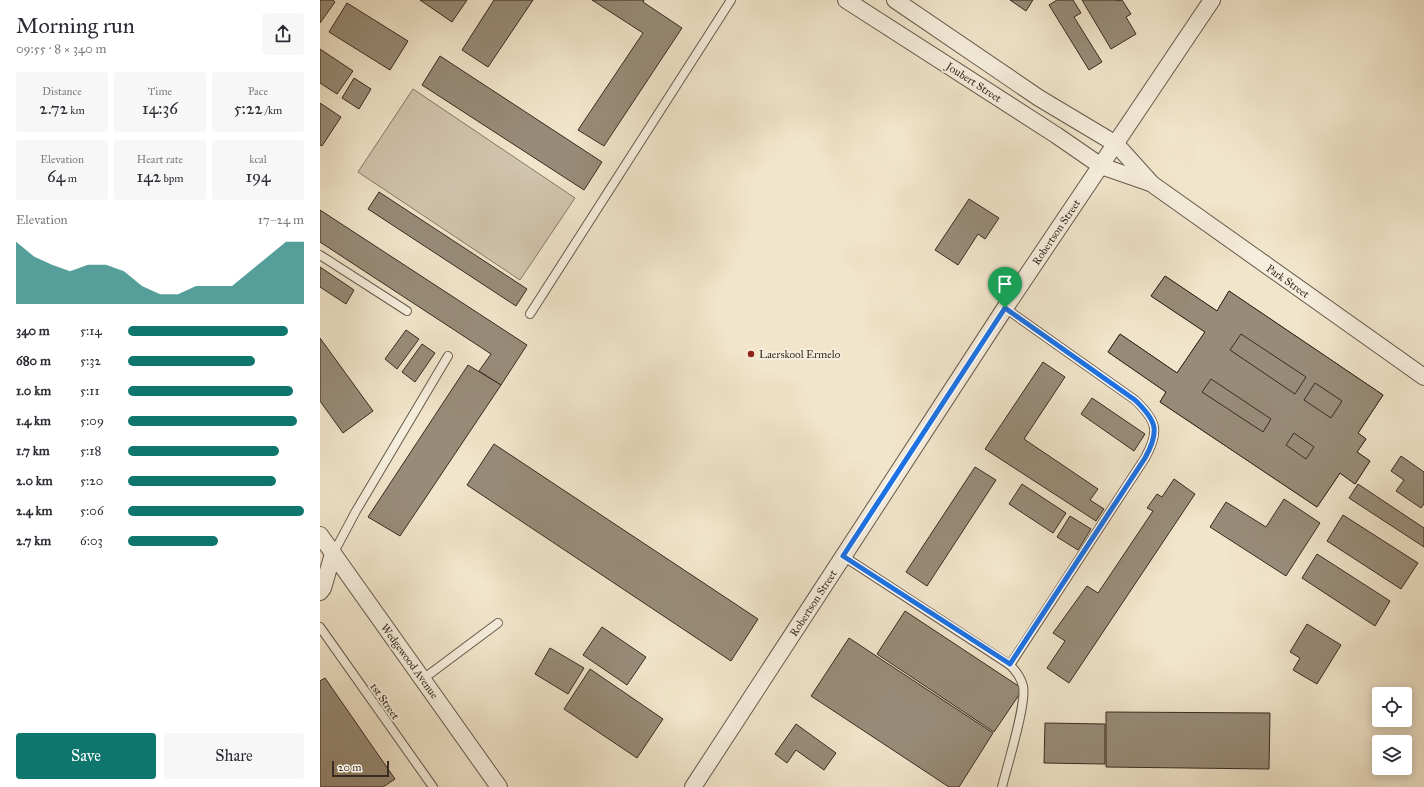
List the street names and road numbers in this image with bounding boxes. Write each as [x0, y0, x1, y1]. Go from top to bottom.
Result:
street label: Joubert Street [942, 59, 1004, 106]
street label: Robertson Street [1030, 197, 1083, 268]
street label: Park Street [1264, 262, 1312, 301]
street label: Robertson Street [787, 568, 840, 639]
street label: Wedgewood Avenue [378, 621, 441, 701]
street label: 1st Street [367, 680, 402, 722]

